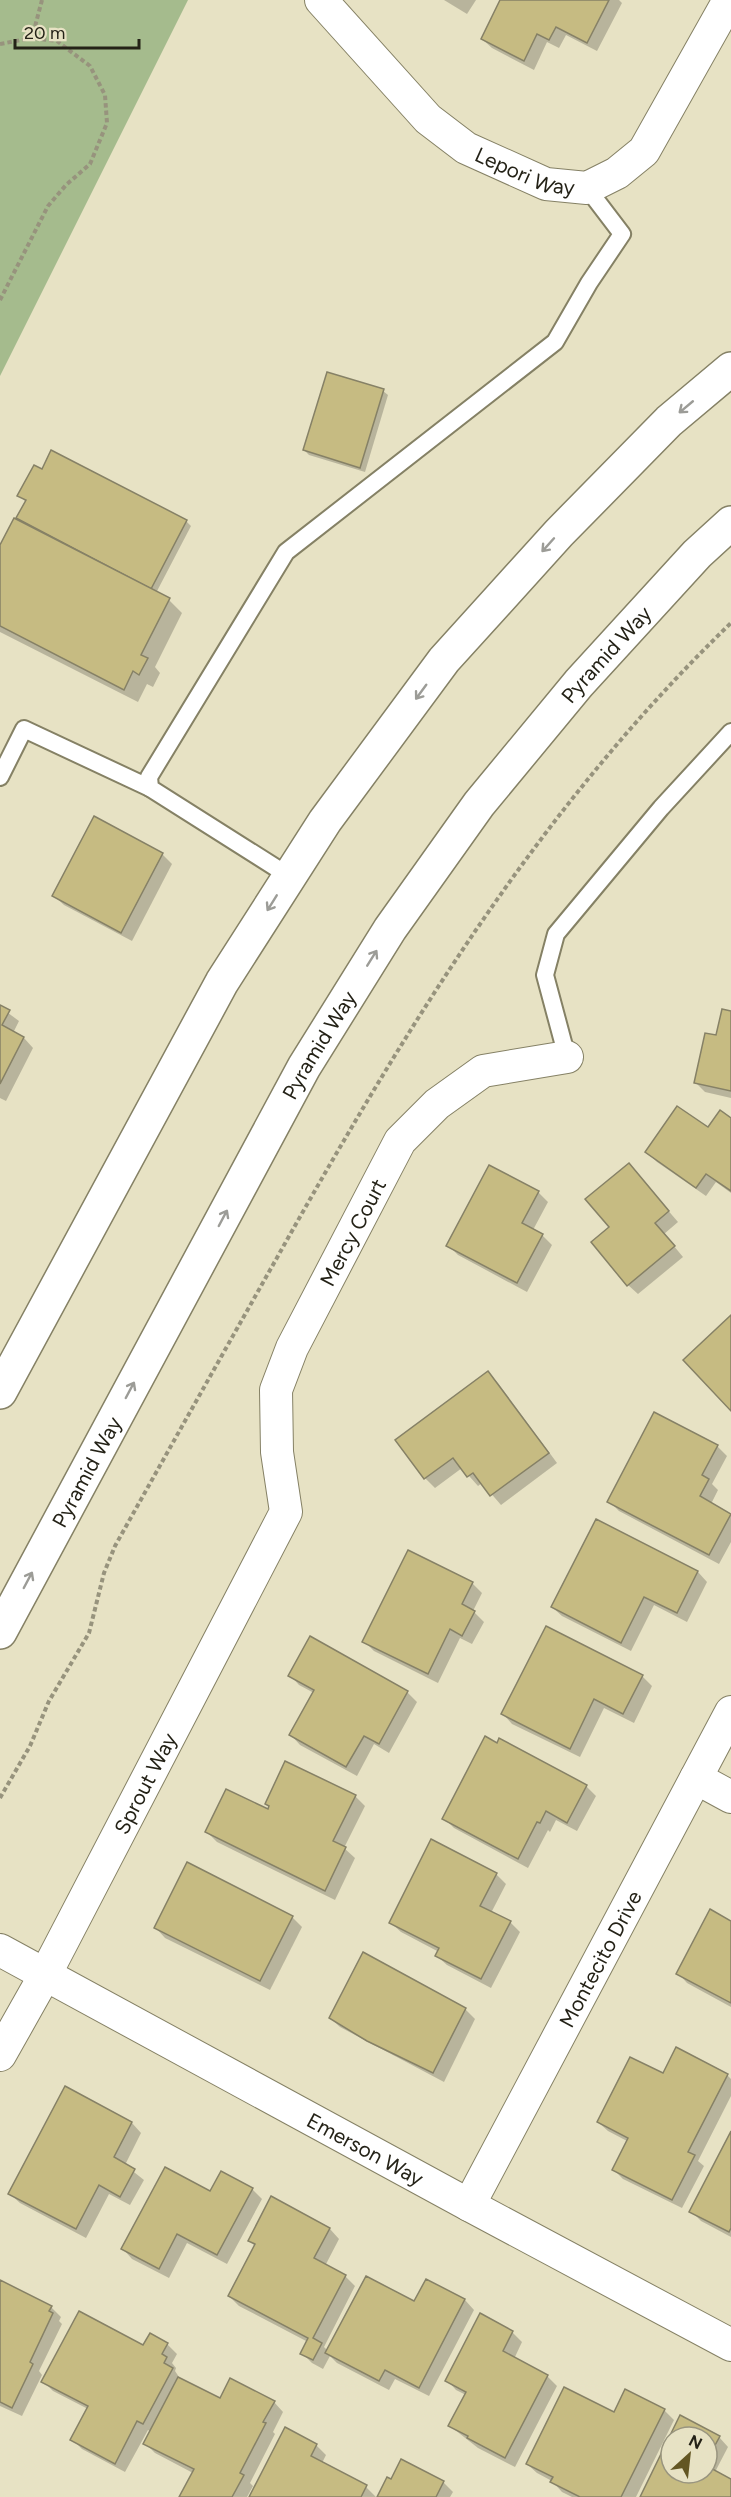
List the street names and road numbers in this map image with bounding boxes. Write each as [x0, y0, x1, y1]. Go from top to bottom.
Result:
street label: Lepori Way [471, 141, 576, 199]
street label: Pyramid Way [556, 600, 656, 708]
street label: Pyramid Way [277, 986, 361, 1103]
street label: Mercy Court [314, 1174, 391, 1290]
street label: Pyramid Way [46, 1412, 126, 1531]
street label: Sprout Way [108, 1728, 181, 1838]
street label: Montecito Drive [553, 1886, 646, 2031]
street label: Emerson Way [303, 2107, 428, 2190]

